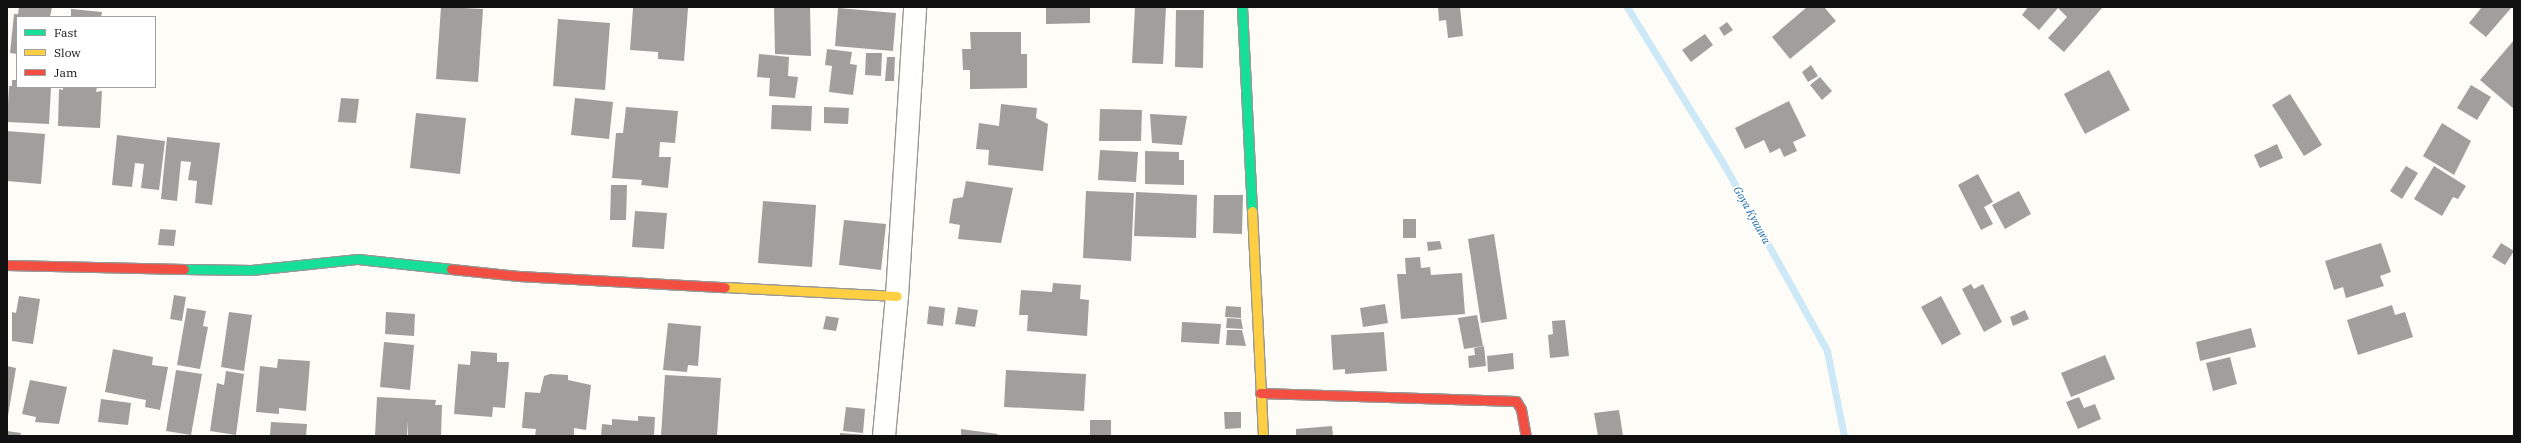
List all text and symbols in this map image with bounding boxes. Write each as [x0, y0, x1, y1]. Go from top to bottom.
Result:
legend [16, 16, 156, 88]
text: Fast [54, 25, 78, 40]
text: Slow [54, 45, 81, 60]
text: Jam [54, 65, 77, 80]
water label: Goya Kyauwa [1731, 184, 1773, 246]

